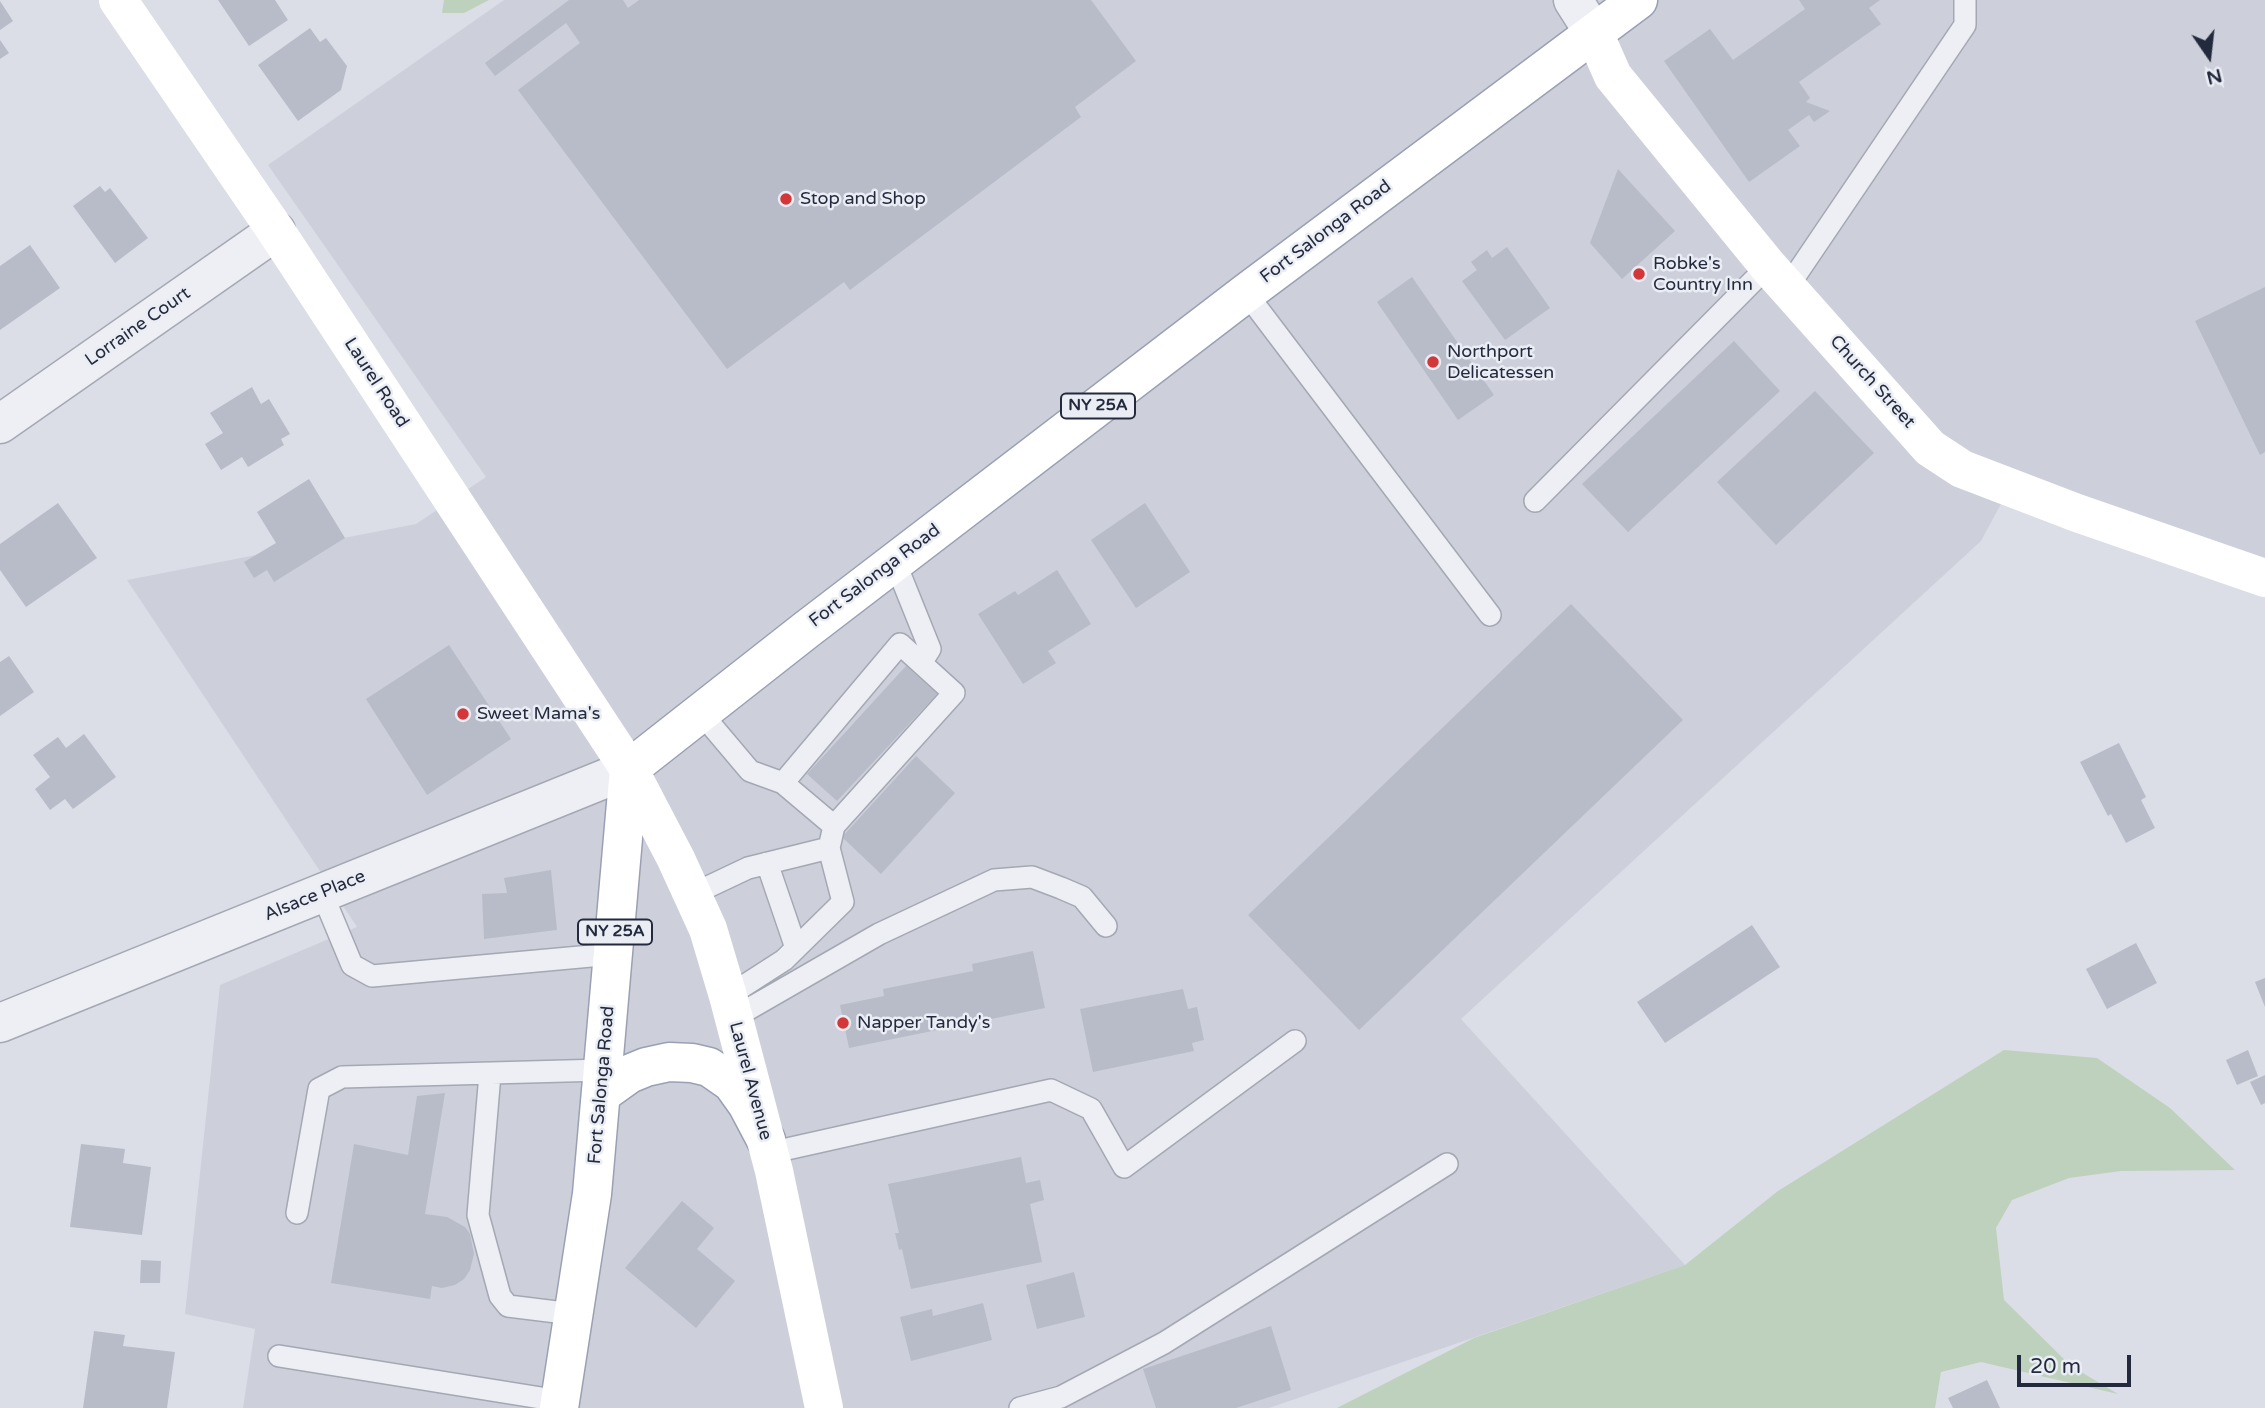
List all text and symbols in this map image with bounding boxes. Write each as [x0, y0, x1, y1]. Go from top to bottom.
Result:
north arrow [2174, 21, 2244, 91]
text: N [2204, 64, 2224, 89]
street label: Fort Salonga Road [1256, 176, 1396, 288]
place label: Stop and Shop [800, 188, 926, 210]
marker: Stop and Shop [778, 191, 794, 207]
place label: Robke's Country Inn [1653, 253, 1753, 296]
marker: Robke's Country Inn [1631, 266, 1647, 282]
street label: Lorraine Court [81, 283, 195, 371]
street label: Church Street [1825, 331, 1919, 433]
street label: Laurel Road [339, 334, 413, 432]
place label: Northport Delicatessen [1447, 341, 1554, 384]
marker: Northport Delicatessen [1425, 354, 1441, 370]
road number: NY 25A [1061, 394, 1135, 418]
street label: Fort Salonga Road [805, 520, 945, 632]
place label: Sweet Mama's [477, 703, 600, 725]
marker: Sweet Mama's [455, 706, 471, 722]
street label: Alsace Place [261, 866, 369, 926]
road number: NY 25A [578, 920, 652, 944]
street label: Fort Salonga Road [584, 1005, 620, 1165]
place label: Napper Tandy's [857, 1012, 990, 1034]
marker: Napper Tandy's [835, 1015, 851, 1031]
street label: Laurel Avenue [724, 1019, 776, 1143]
scale bar [2020, 1342, 2134, 1386]
text: 20 m [2030, 1354, 2081, 1379]

